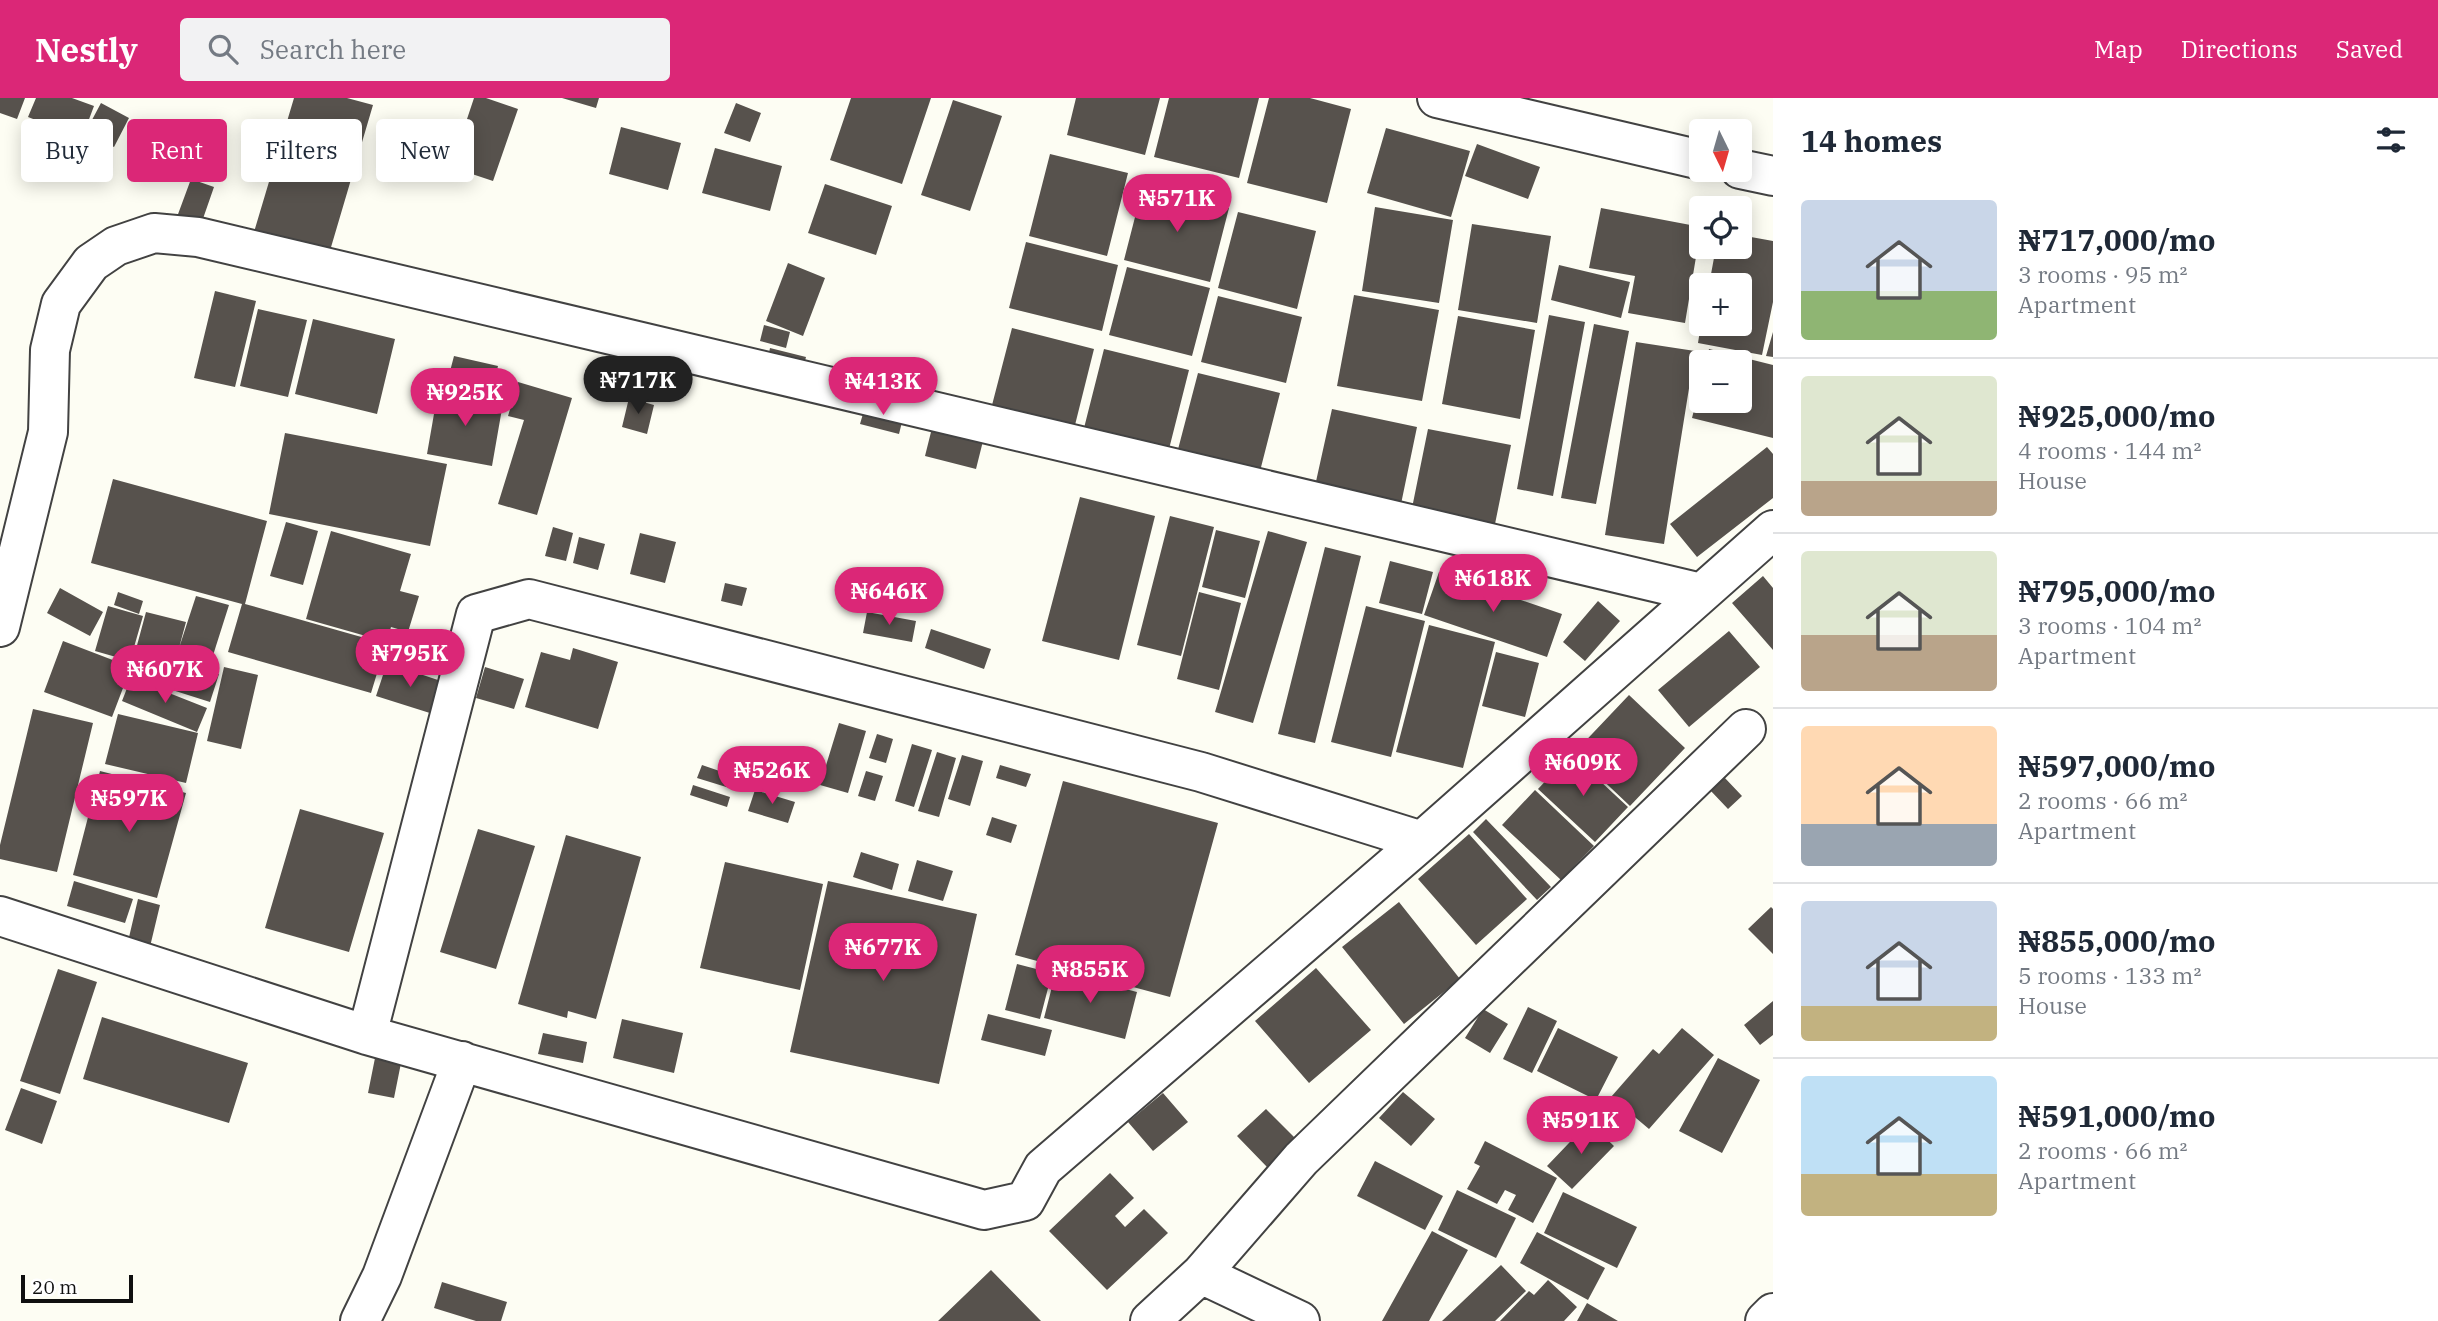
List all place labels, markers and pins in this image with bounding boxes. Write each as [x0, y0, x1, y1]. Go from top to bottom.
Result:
pin: ₦571K [1128, 174, 1226, 234]
pin: ₦717K [589, 356, 687, 416]
pin: ₦413K [834, 358, 932, 417]
pin: ₦925K [416, 368, 514, 428]
pin: ₦618K [1444, 554, 1542, 614]
pin: ₦646K [840, 568, 938, 627]
pin: ₦795K [361, 630, 459, 689]
pin: ₦607K [116, 646, 214, 705]
pin: ₦609K [1534, 738, 1632, 798]
pin: ₦526K [723, 746, 821, 806]
pin: ₦597K [80, 774, 178, 834]
pin: ₦677K [834, 924, 932, 983]
pin: ₦855K [1041, 946, 1139, 1005]
pin: ₦591K [1532, 1096, 1630, 1156]

